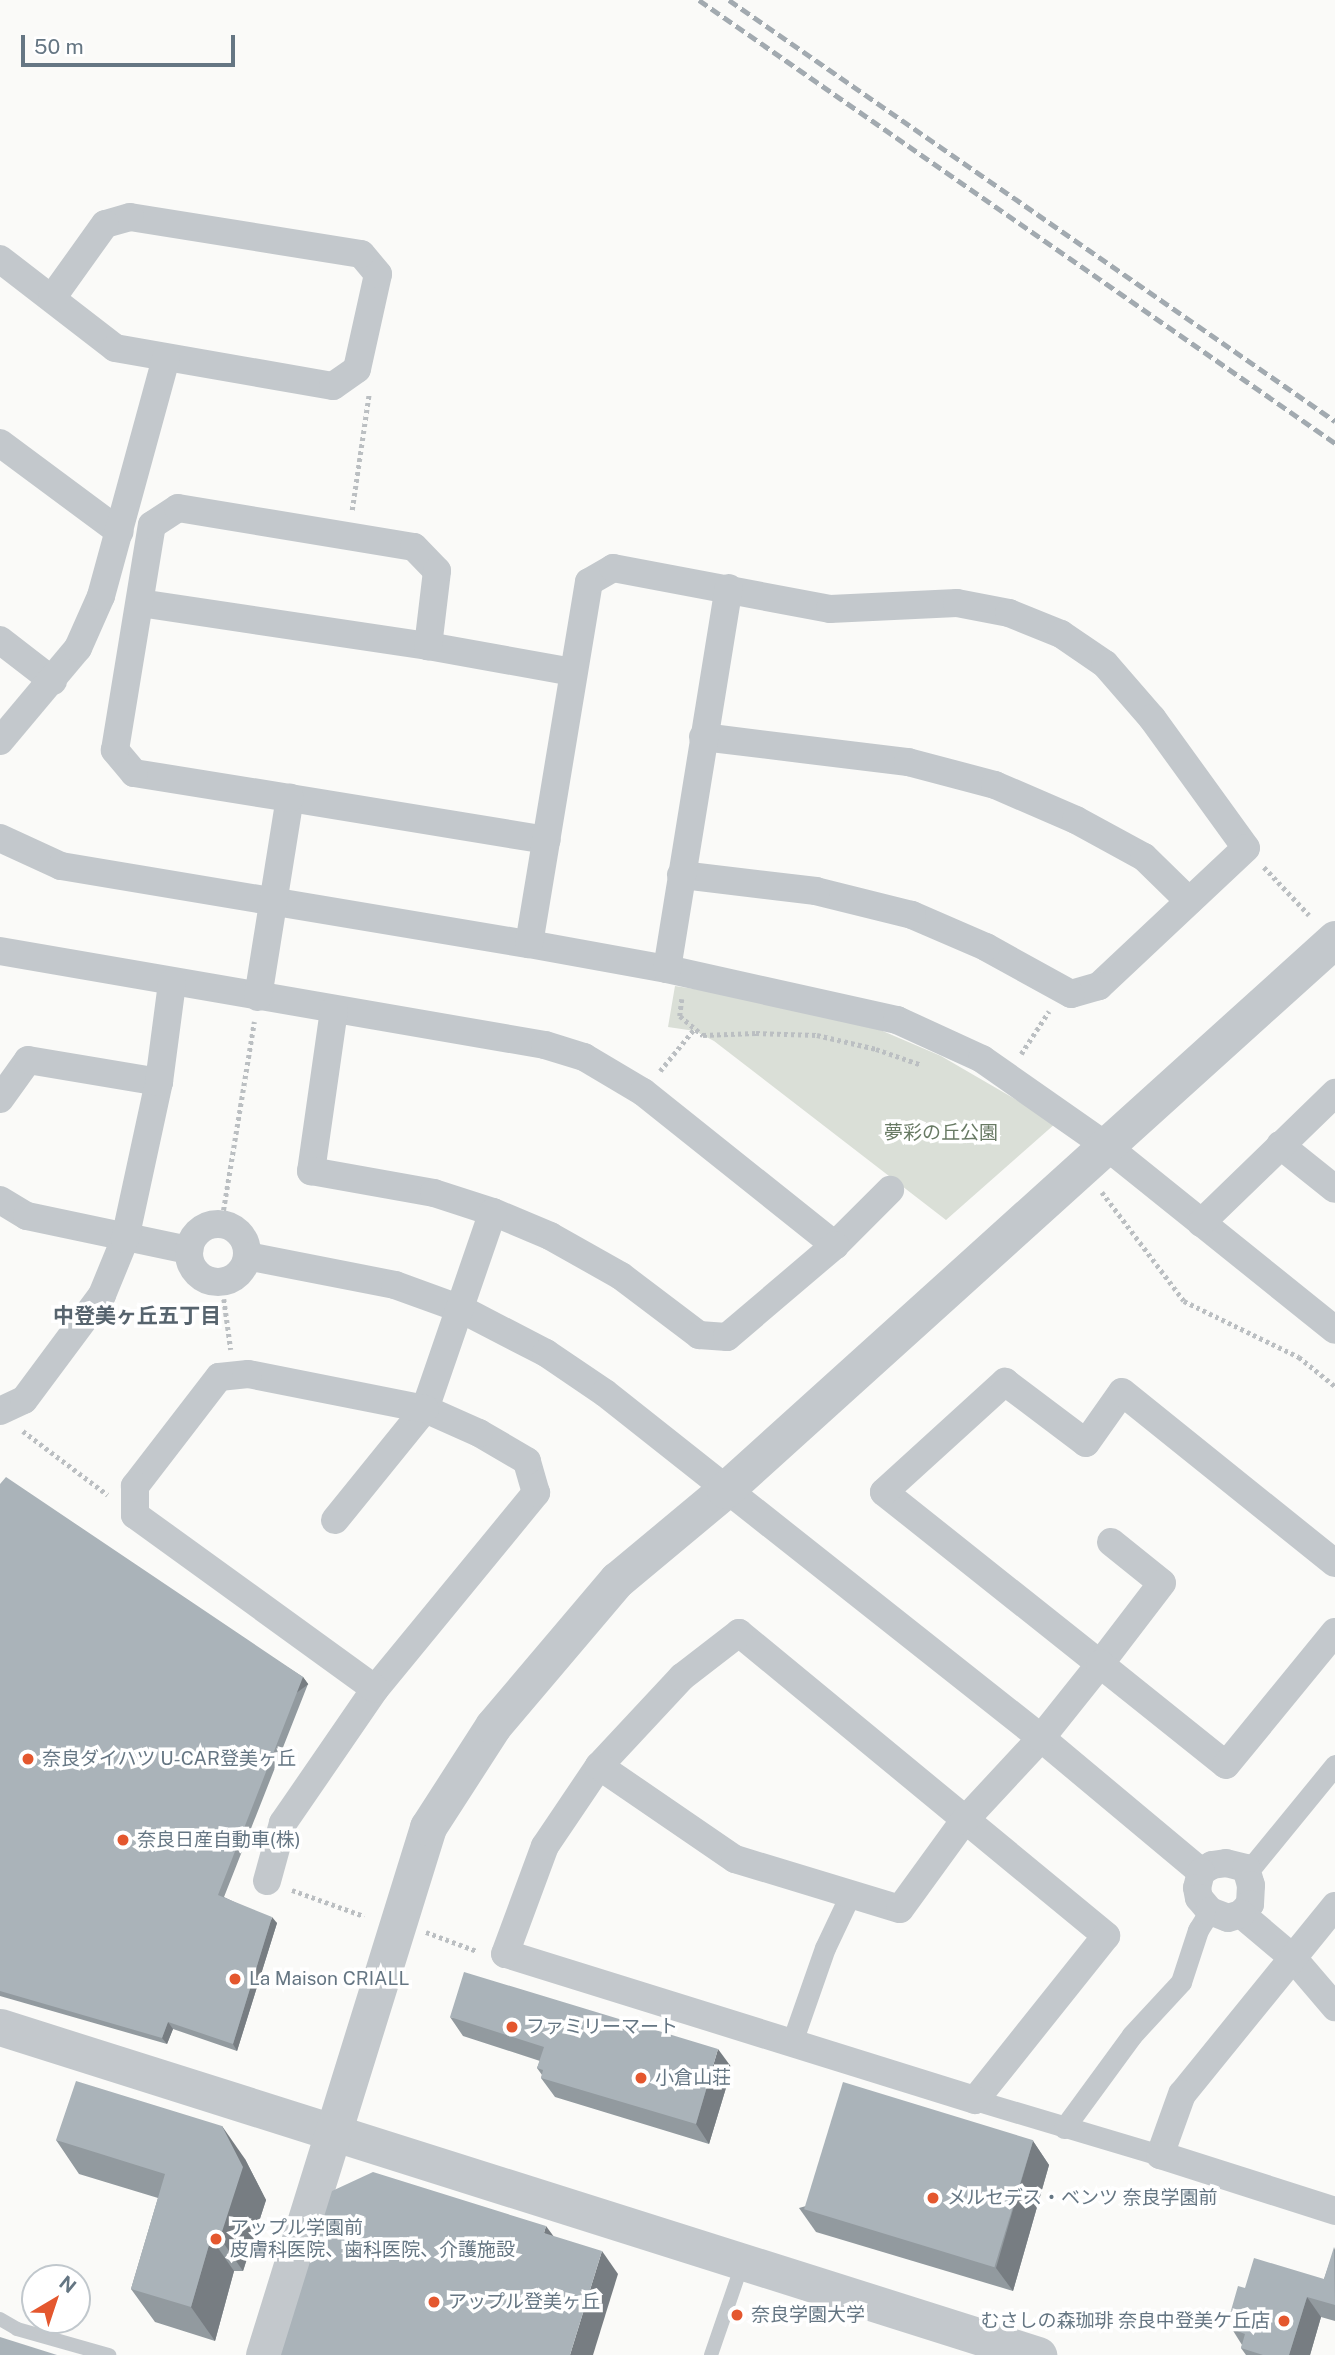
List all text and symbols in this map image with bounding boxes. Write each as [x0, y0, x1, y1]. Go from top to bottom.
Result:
scale bar [24, 21, 238, 65]
text: 50 m [34, 34, 84, 59]
park label: 夢彩の丘公園 [884, 1122, 998, 1144]
district label: 中登美ヶ丘五丁目 [53, 1303, 221, 1329]
place label: 奈良ダイハツ U-CAR登美ヶ丘 [42, 1748, 296, 1770]
marker: 奈良ダイハツ U-CAR登美ヶ丘 [20, 1751, 36, 1767]
place label: 奈良日産自動車(株) [137, 1829, 301, 1851]
marker: 奈良日産自動車(株) [115, 1832, 131, 1848]
place label: La Maison CRIALL [249, 1968, 409, 1990]
marker: La Maison CRIALL [227, 1971, 243, 1987]
place label: ファミリーマート [526, 2016, 678, 2038]
marker: ファミリーマート [504, 2019, 520, 2035]
place label: 小倉山荘 [655, 2067, 731, 2089]
marker: 小倉山荘 [633, 2070, 649, 2086]
place label: メルセデス・ベンツ 奈良学園前 [947, 2187, 1218, 2209]
marker: メルセデス・ベンツ 奈良学園前 [925, 2190, 941, 2206]
place label: アップル学園前 皮膚科医院、歯科医院、介護施設 [230, 2217, 515, 2261]
marker: アップル学園前 皮膚科医院、歯科医院、介護施設 [208, 2231, 224, 2247]
north arrow [21, 2264, 91, 2334]
text: N [55, 2271, 81, 2297]
place label: アップル登美ヶ丘 [448, 2291, 600, 2313]
marker: アップル登美ヶ丘 [426, 2294, 442, 2310]
place label: 奈良学園大学 [751, 2304, 865, 2326]
marker: 奈良学園大学 [729, 2307, 745, 2323]
place label: むさしの森珈琲 奈良中登美ケ丘店 [980, 2310, 1270, 2332]
marker: むさしの森珈琲 奈良中登美ケ丘店 [1276, 2313, 1292, 2329]

